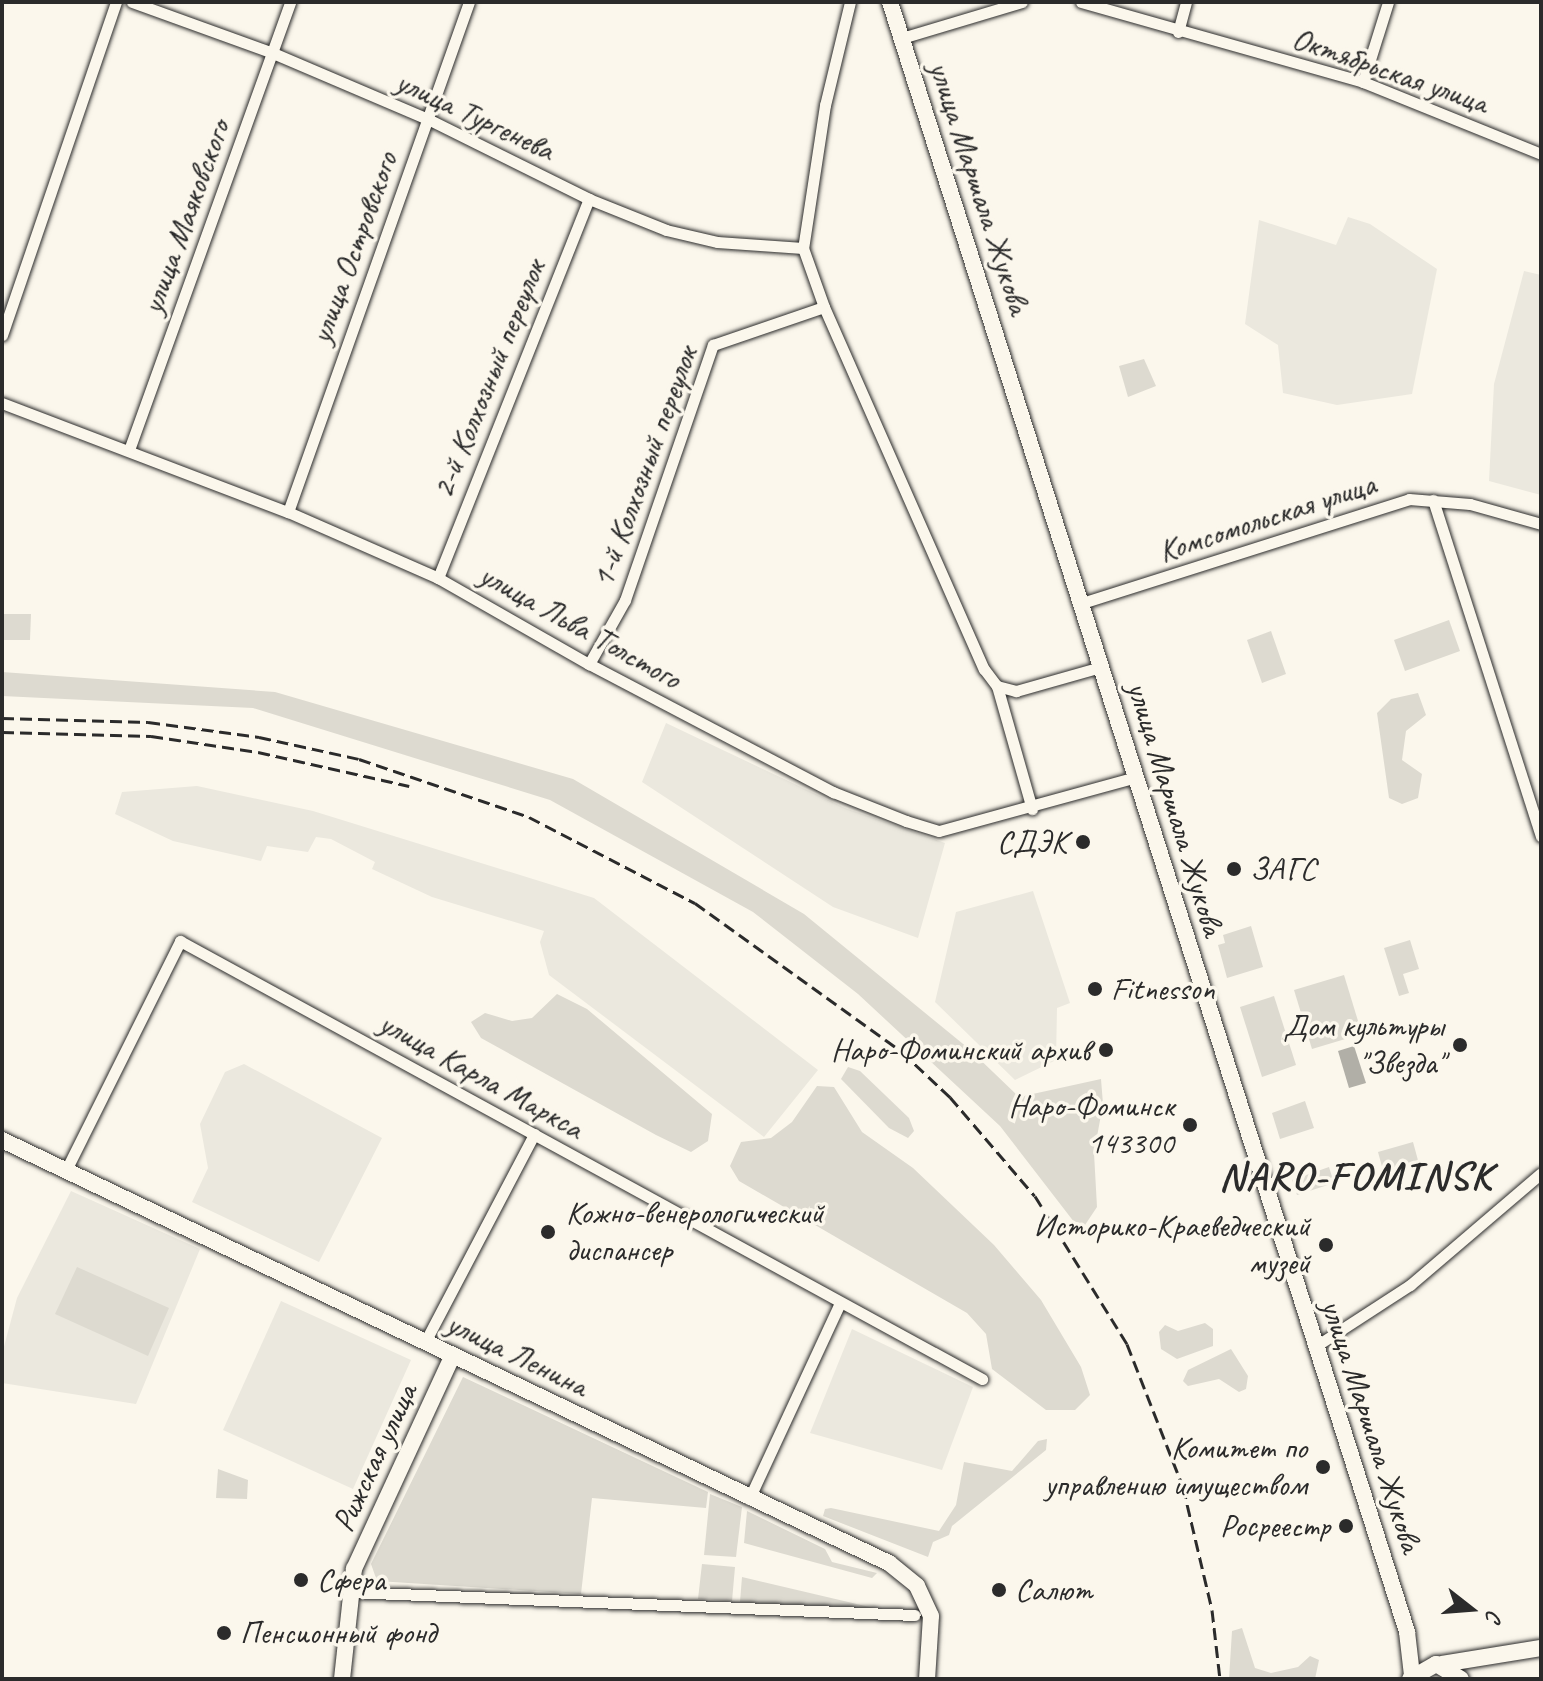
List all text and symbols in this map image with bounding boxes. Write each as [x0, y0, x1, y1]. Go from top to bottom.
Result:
street label: Октябрьская улица [1287, 19, 1493, 123]
street label: улица Маршала Жукова [920, 57, 1038, 319]
street label: улица Тургенева [390, 63, 560, 169]
street label: улица Маяковского [133, 115, 239, 319]
street label: улица Островского [301, 146, 407, 350]
street label: 2-й Колхозный переулок [424, 254, 554, 504]
street label: 1-й Колхозный переулок [584, 341, 706, 593]
street label: Комсомольская улица [1152, 464, 1382, 572]
street label: улица Льва Толстого [473, 556, 687, 698]
street label: улица Маршала Жукова [1118, 678, 1232, 940]
place label: СДЭК [997, 823, 1067, 861]
marker: СДЭК [1074, 833, 1092, 851]
place label: ЗАГС [1250, 850, 1316, 888]
marker: ЗАГС [1225, 860, 1243, 878]
place label: Fitnesson [1111, 970, 1215, 1008]
marker: Fitnesson [1086, 980, 1104, 998]
street label: улица Карла Маркса [373, 1005, 589, 1147]
place label: Дом культуры "Звезда" [1288, 1008, 1444, 1083]
place label: Наро-Фоминский архив [831, 1031, 1090, 1069]
marker: Дом культуры "Звезда" [1451, 1036, 1469, 1054]
marker: Наро-Фоминский архив [1097, 1041, 1115, 1059]
place label: Наро-Фоминск 143300 [1008, 1088, 1174, 1163]
marker: Наро-Фоминск 143300 [1181, 1116, 1199, 1134]
district label: NARO-FOMINSK [1221, 1152, 1491, 1200]
place label: Кожно-венерологический диспансер [566, 1195, 824, 1270]
place label: Историко-Краеведческий музей [1033, 1208, 1310, 1283]
marker: Кожно-венерологический диспансер [537, 1221, 559, 1243]
marker: Историко-Краеведческий музей [1317, 1236, 1335, 1254]
street label: улица Маршала Жукова [1312, 1295, 1430, 1557]
street label: улица Ленина [440, 1304, 594, 1406]
street label: Рижская улица [324, 1378, 426, 1538]
place label: Комитет по управлению имуществом [1045, 1430, 1307, 1505]
marker: Комитет по управлению имуществом [1314, 1458, 1332, 1476]
place label: Росреестр [1220, 1507, 1330, 1545]
marker: Росреестр [1337, 1517, 1355, 1535]
place label: Сфера [317, 1561, 385, 1599]
north arrow [1431, 1569, 1511, 1649]
marker: Сфера [292, 1571, 310, 1589]
place label: Салют [1015, 1571, 1092, 1609]
marker: Салют [990, 1581, 1008, 1599]
text: С [1479, 1607, 1509, 1625]
place label: Пенсионный фонд [240, 1614, 436, 1652]
marker: Пенсионный фонд [215, 1624, 233, 1642]

